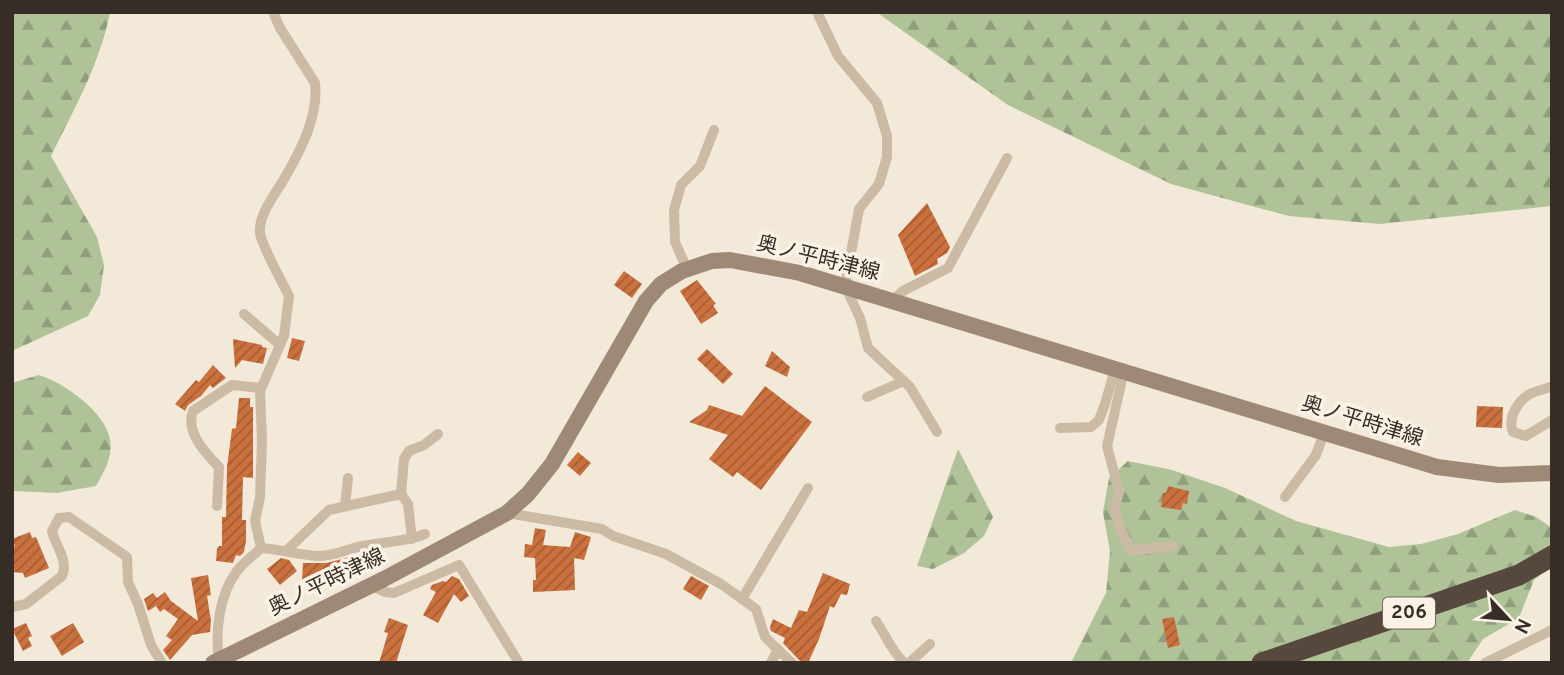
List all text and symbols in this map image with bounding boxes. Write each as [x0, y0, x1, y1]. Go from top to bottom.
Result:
street label: 奥ノ平時津線 [754, 231, 882, 287]
street label: 奥ノ平時津線 [1298, 391, 1426, 453]
street label: 奥ノ平時津線 [264, 543, 390, 623]
north arrow [1473, 584, 1543, 654]
road number: 206 [1383, 598, 1435, 628]
text: N [1508, 614, 1535, 637]

